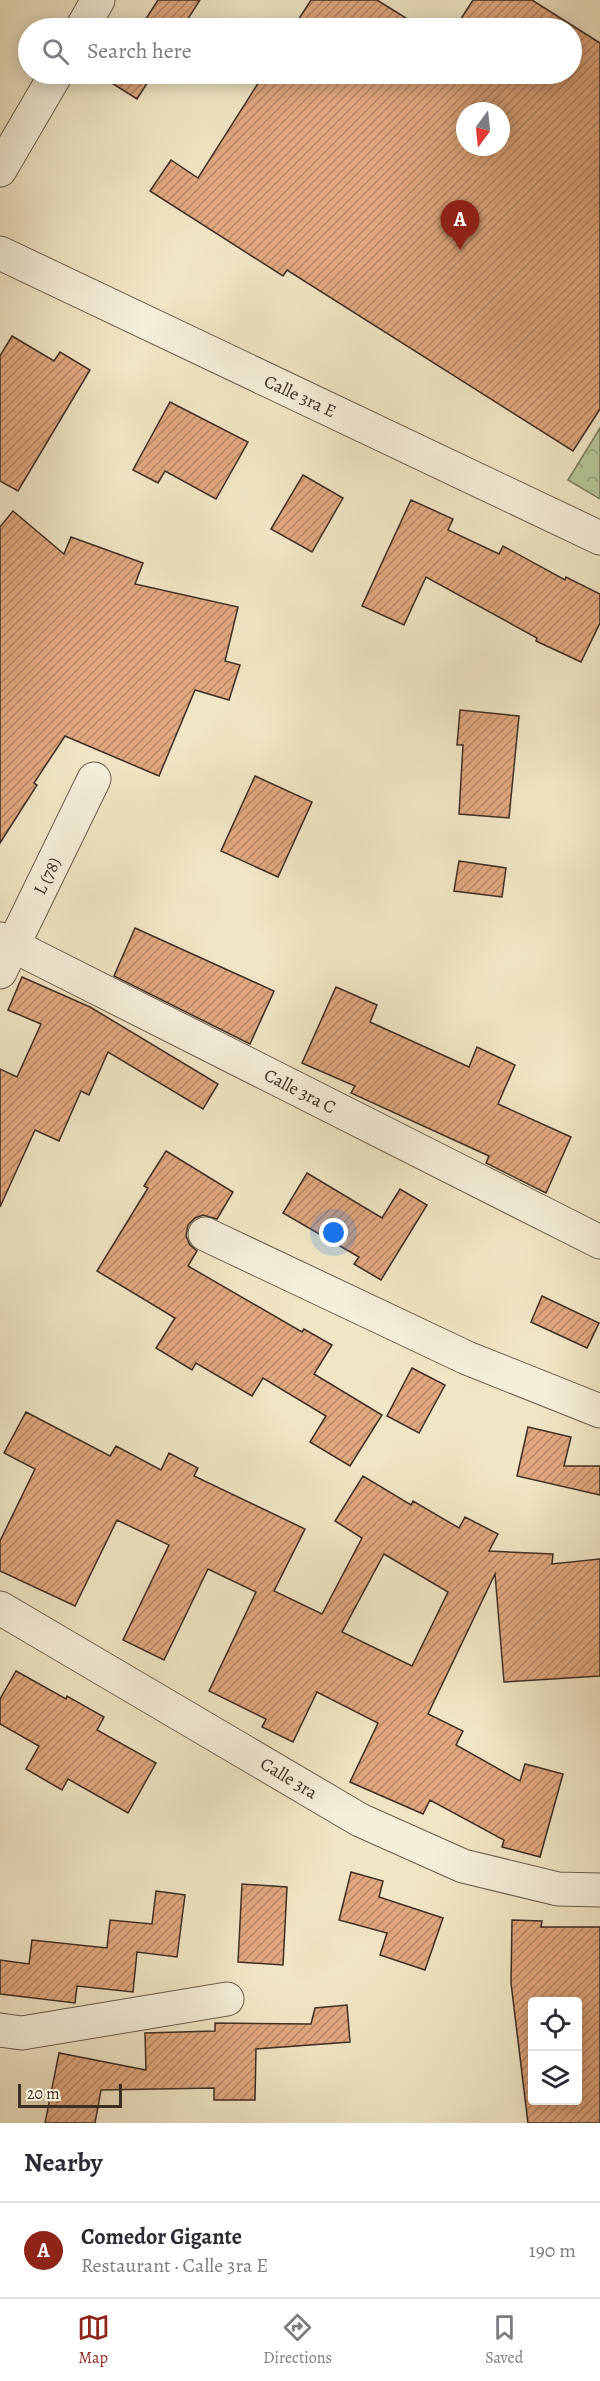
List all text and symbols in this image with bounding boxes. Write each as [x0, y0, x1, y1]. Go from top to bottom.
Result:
search box [18, 18, 582, 84]
icon: search [39, 35, 72, 68]
text: Search here [87, 36, 192, 66]
north arrow [456, 102, 510, 156]
pin: A [440, 200, 480, 250]
street label: Calle 3ra E [260, 369, 340, 423]
street label: L (78) [28, 853, 66, 899]
street label: Calle 3ra C [260, 1063, 340, 1119]
your location [319, 1218, 348, 1247]
street label: Calle 3ra [256, 1752, 323, 1805]
map controls [528, 1997, 582, 2105]
button: locate [528, 1997, 582, 2051]
button: layers [528, 2051, 582, 2105]
scale bar [18, 2081, 122, 2108]
text: 20 m [27, 2083, 60, 2105]
text: Nearby [24, 2145, 103, 2180]
text: Comedor Gigante [81, 2222, 242, 2252]
text: A [37, 2237, 50, 2264]
text: 190 m [529, 2237, 576, 2264]
text: Restaurant · Calle 3ra E [81, 2252, 268, 2279]
tab: Map [77, 2311, 110, 2369]
tab: Directions [263, 2311, 332, 2369]
tab: Saved [485, 2311, 523, 2369]

